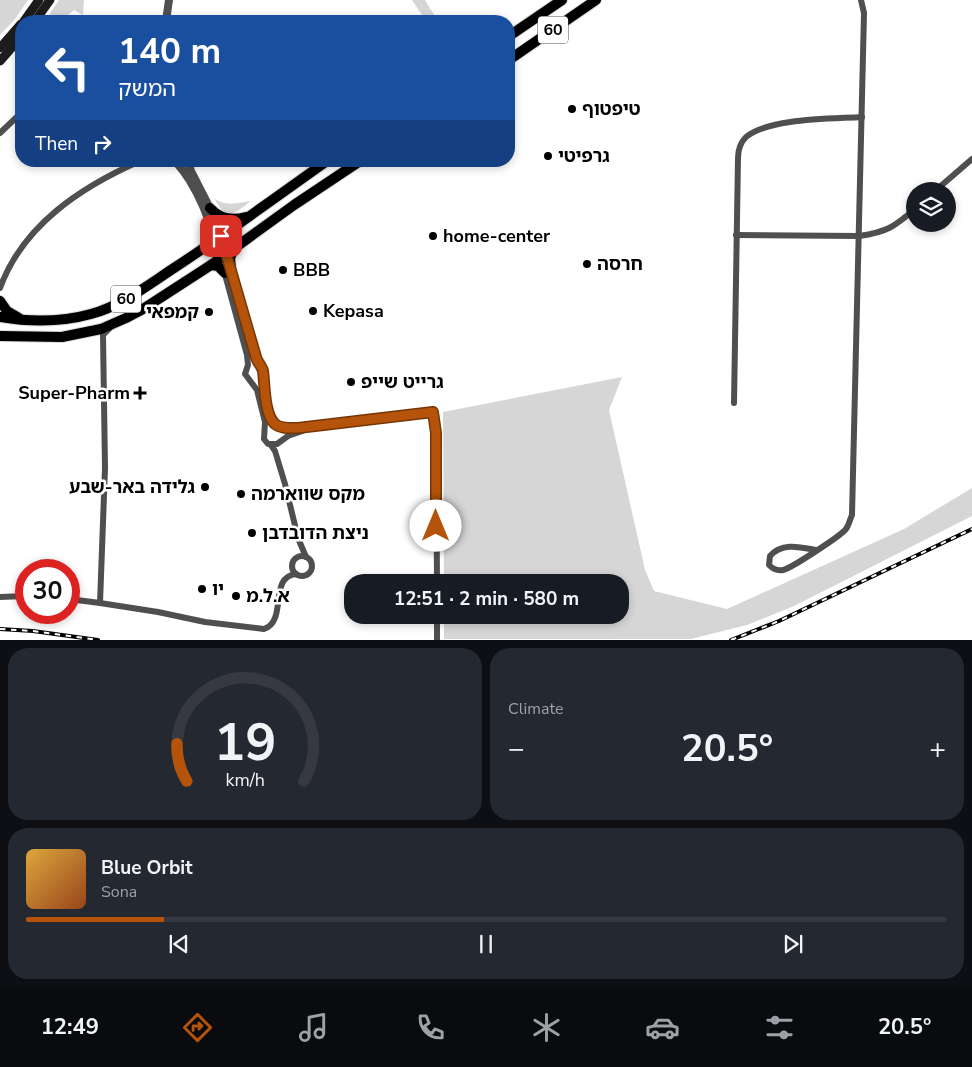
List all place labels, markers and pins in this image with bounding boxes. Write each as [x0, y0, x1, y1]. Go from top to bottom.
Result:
place label: טיפטוף [582, 97, 641, 121]
marker: טיפטוף [566, 103, 578, 115]
place label: גרפיטי [558, 144, 610, 168]
marker: גרפיטי [542, 150, 554, 162]
pin [200, 215, 242, 257]
place label: home-center [443, 224, 550, 248]
marker: home-center [427, 230, 439, 242]
place label: חרסה [597, 252, 643, 276]
place label: BBB [293, 258, 330, 282]
marker: חרסה [581, 258, 593, 270]
marker: BBB [277, 264, 289, 276]
place label: Kepasa [323, 299, 384, 323]
place label: קמפאי [146, 300, 199, 324]
marker: Kepasa [307, 305, 319, 317]
marker: קמפאי [203, 306, 215, 318]
place label: גרייט שייפ [361, 370, 444, 394]
marker: גרייט שייפ [345, 376, 357, 388]
place label: Super-Pharm [18, 381, 130, 405]
marker: Super-Pharm [134, 387, 146, 399]
place label: גלידה באר-שבע [69, 475, 195, 499]
marker: גלידה באר-שבע [199, 481, 211, 493]
place label: מקס שווארמה [251, 482, 365, 506]
marker: מקס שווארמה [235, 488, 247, 500]
place label: ניצת הדובדבן [262, 521, 369, 545]
marker: ניצת הדובדבן [246, 527, 258, 539]
place label: יו [212, 577, 224, 601]
marker: יו [196, 583, 208, 595]
place label: א.ל.מ [246, 584, 290, 608]
marker: א.ל.מ [230, 590, 242, 602]

